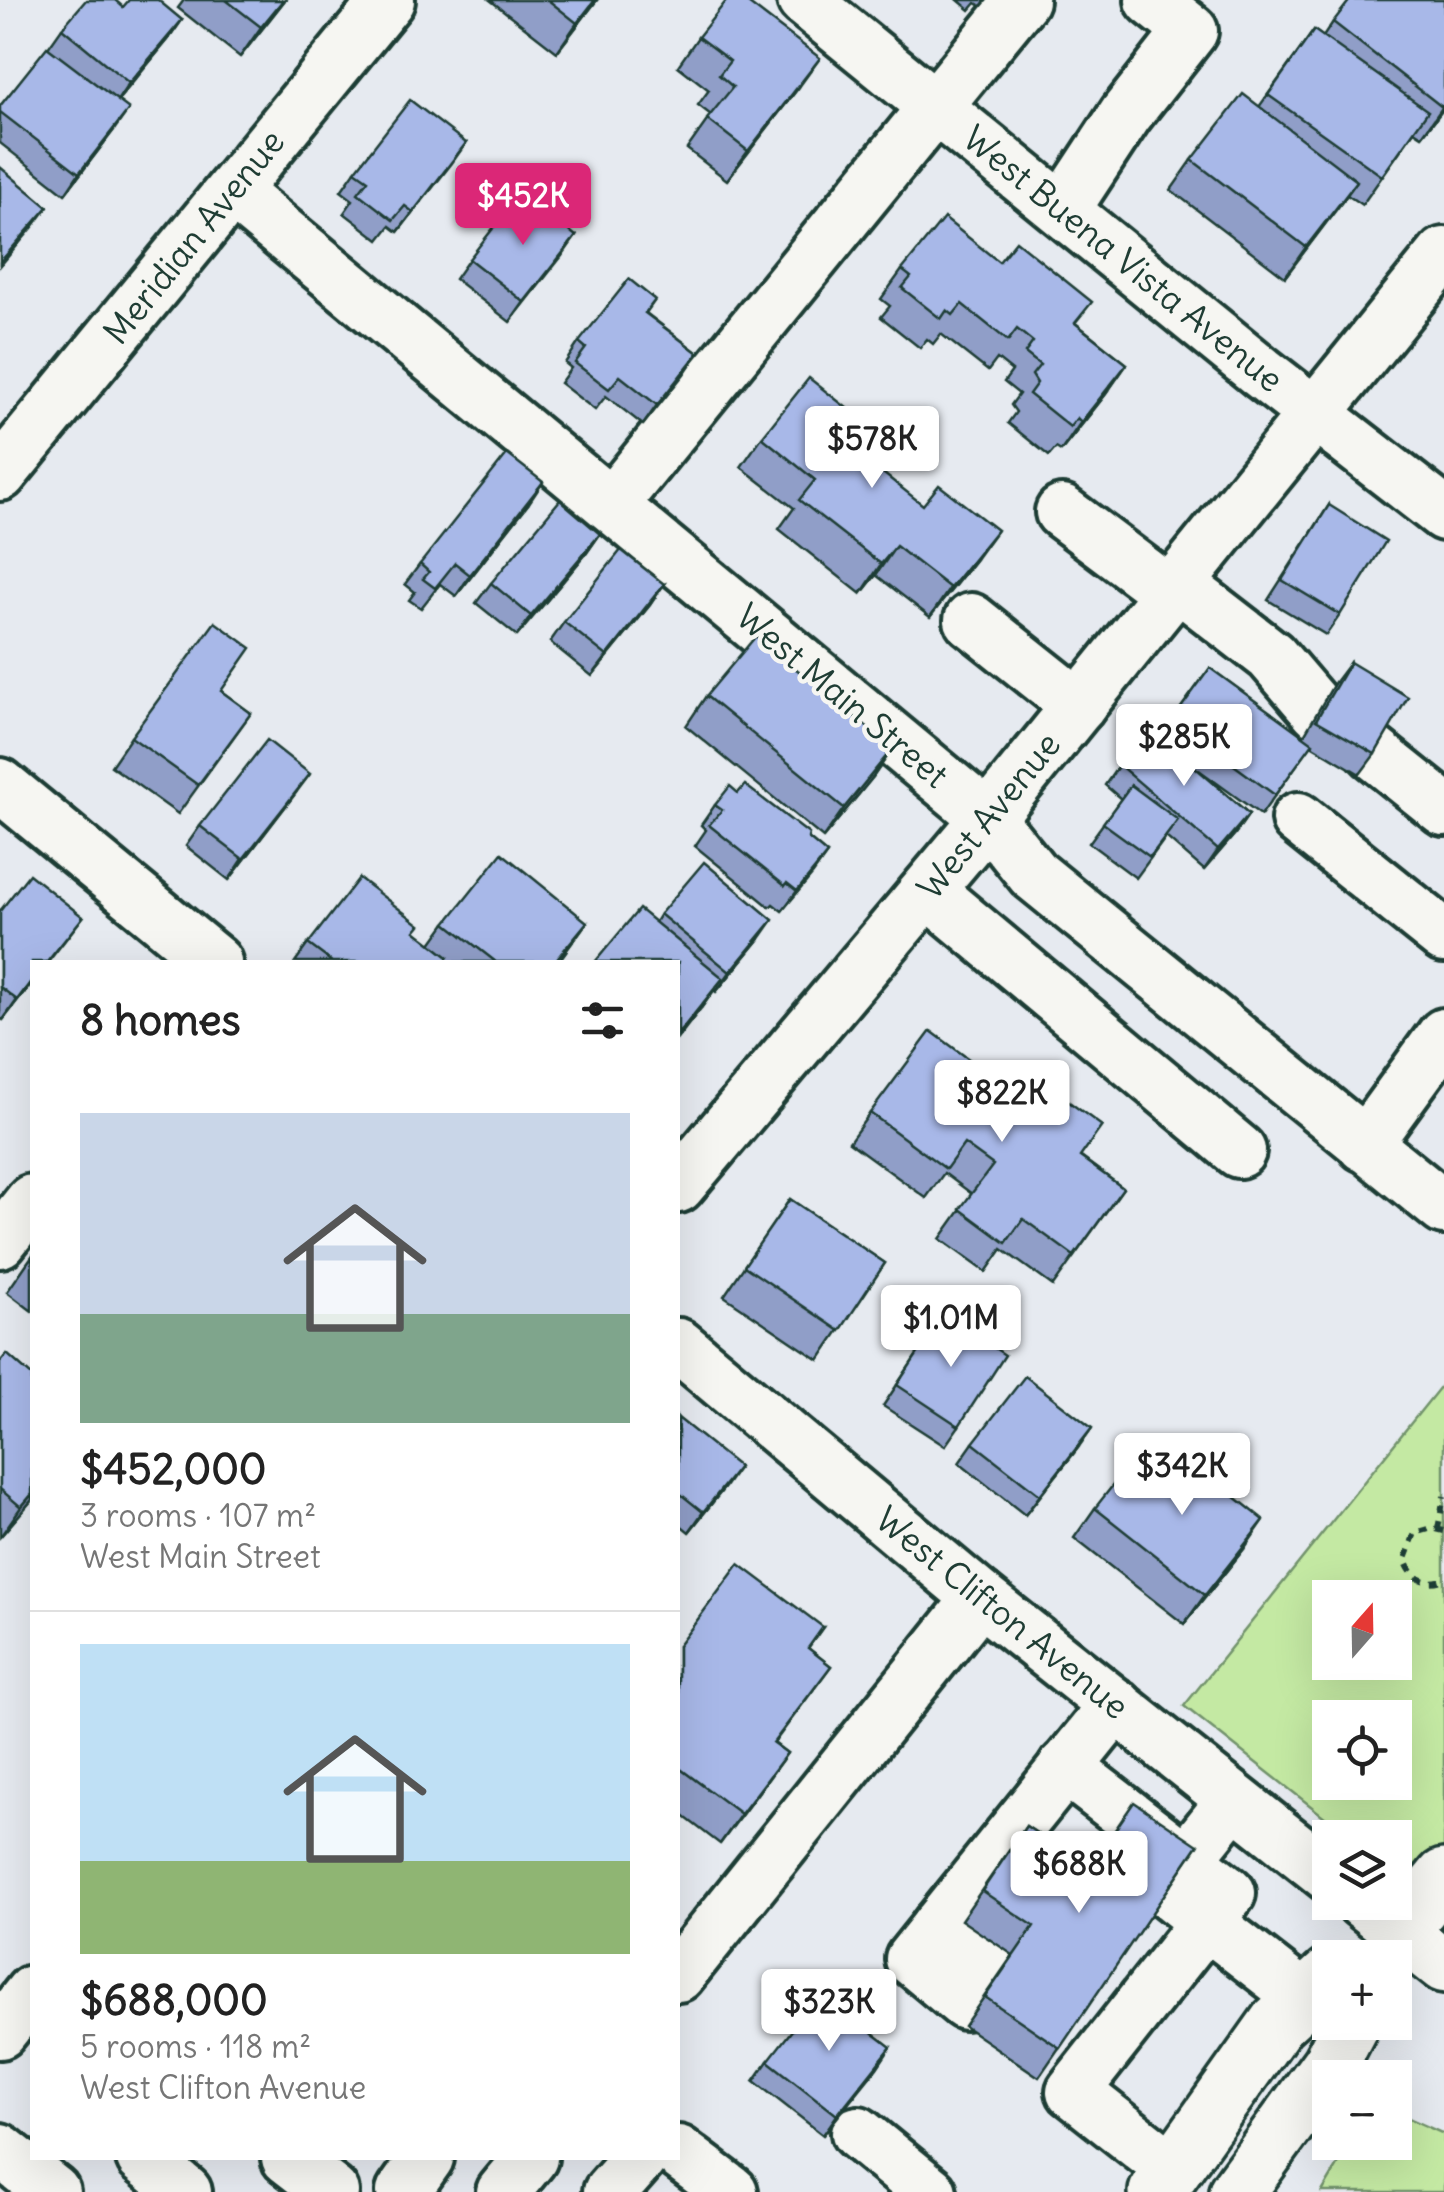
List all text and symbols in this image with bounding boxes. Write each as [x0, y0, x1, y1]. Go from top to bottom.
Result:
street label: West Buena Vista Avenue [955, 116, 1293, 401]
street label: Meridian Avenue [93, 120, 293, 353]
pin: $452K [453, 163, 593, 248]
text: $452K [477, 175, 569, 216]
pin: $578K [802, 406, 942, 491]
text: $578K [827, 418, 917, 459]
street label: West Main Street [728, 594, 958, 797]
pin: $285K [1114, 704, 1254, 789]
text: $285K [1138, 716, 1230, 757]
street label: West Avenue [907, 723, 1069, 908]
icon: filters [575, 993, 630, 1048]
text: 8 homes [80, 994, 241, 1046]
pin: $822K [932, 1060, 1072, 1145]
text: $822K [956, 1072, 1048, 1113]
icon: home [265, 1178, 445, 1358]
pin: $1.01M [870, 1285, 1032, 1370]
text: $1.01M [903, 1297, 999, 1338]
pin: $342K [1112, 1433, 1252, 1518]
text: $452,000 [80, 1443, 266, 1495]
text: $342K [1136, 1445, 1228, 1486]
text: 3 rooms · 107 m² [80, 1495, 316, 1536]
street label: West Clifton Avenue [867, 1497, 1138, 1728]
text: West Main Street [80, 1536, 321, 1577]
north arrow [1312, 1580, 1412, 1680]
map controls [1312, 1580, 1412, 2160]
button: locate [1312, 1700, 1412, 1800]
icon: home [265, 1709, 445, 1889]
button: layers [1312, 1820, 1412, 1920]
pin: $688K [1009, 1831, 1149, 1916]
text: $688K [1033, 1843, 1125, 1884]
button: + [1312, 1940, 1412, 2040]
pin: $323K [759, 1969, 899, 2054]
text: $688,000 [80, 1974, 268, 2026]
text: $323K [783, 1981, 875, 2022]
text: 5 rooms · 118 m² [80, 2026, 311, 2067]
button: − [1312, 2060, 1412, 2160]
text: West Clifton Avenue [80, 2067, 366, 2108]

